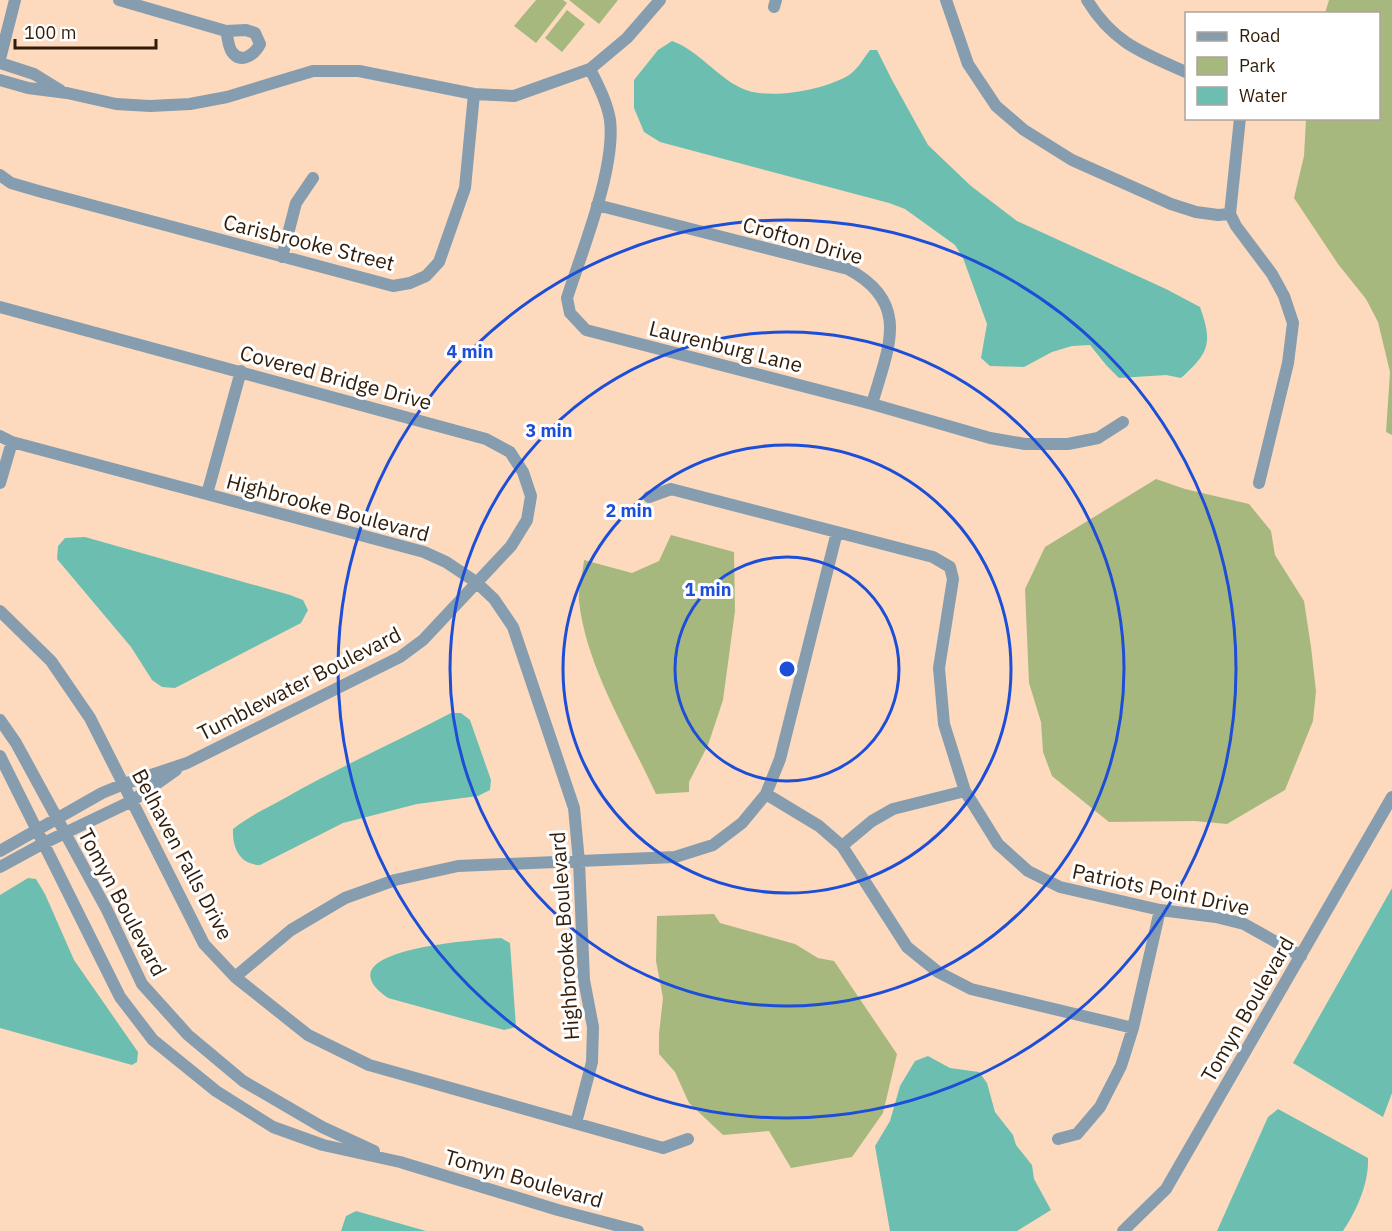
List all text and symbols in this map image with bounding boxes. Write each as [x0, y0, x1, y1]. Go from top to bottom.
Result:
scale bar [15, 12, 156, 50]
legend [1185, 12, 1380, 120]
text: 100 m [24, 21, 76, 44]
text: Road [1239, 24, 1280, 47]
text: Park [1239, 54, 1276, 77]
text: Water [1239, 84, 1288, 107]
street label: Carisbrooke Street [220, 207, 398, 277]
street label: Crofton Drive [740, 209, 866, 271]
street label: Laurenburg Lane [646, 313, 806, 379]
street label: Covered Bridge Drive [237, 338, 435, 416]
text: 4 min [446, 340, 494, 363]
text: 3 min [525, 419, 573, 442]
street label: Highbrooke Boulevard [223, 466, 433, 548]
text: 2 min [605, 499, 653, 522]
text: 1 min [684, 578, 732, 601]
street label: Tumblewater Boulevard [193, 620, 405, 746]
centre of rings [777, 659, 797, 679]
street label: Belhaven Falls Drive [126, 764, 240, 944]
street label: Tomyn Boulevard [72, 823, 174, 981]
street label: Highbrooke Boulevard [543, 831, 585, 1041]
street label: Patriots Point Drive [1070, 857, 1252, 921]
street label: Tomyn Boulevard [1194, 931, 1300, 1087]
street label: Tomyn Boulevard [442, 1142, 606, 1214]

